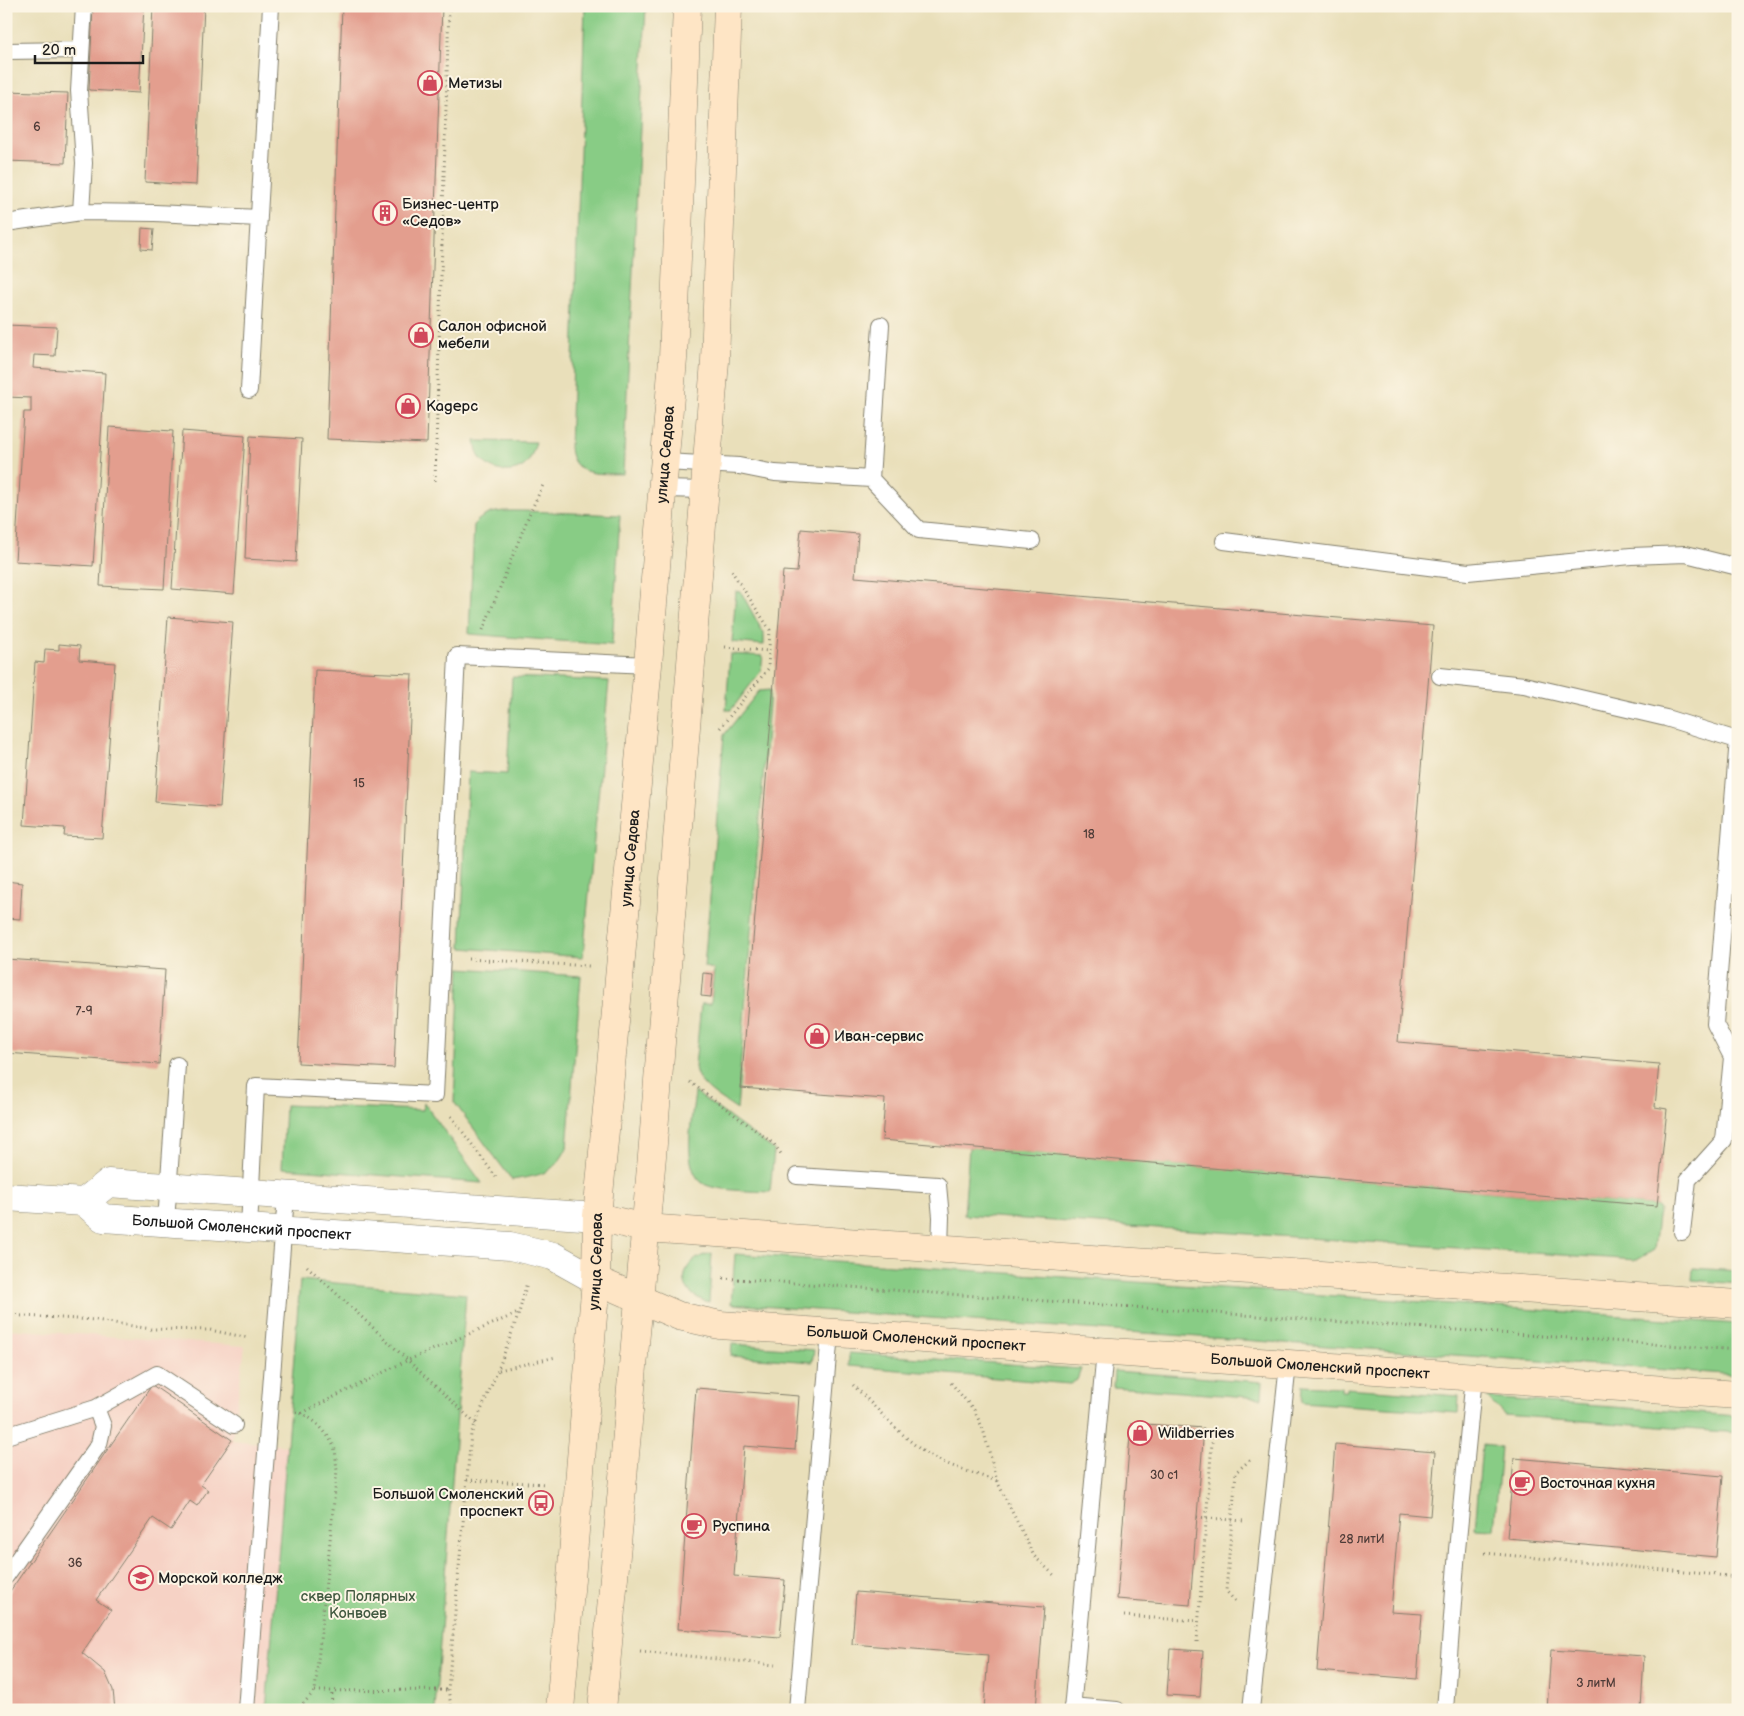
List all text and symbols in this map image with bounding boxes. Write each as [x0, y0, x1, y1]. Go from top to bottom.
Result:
scale bar [35, 32, 142, 64]
text: 20 m [42, 41, 76, 60]
shop icon: Метизы [417, 70, 443, 96]
place label: Метизы [448, 74, 502, 93]
house number: 6 [33, 120, 41, 135]
place label: Бизнес-центр «Седов» [402, 195, 499, 231]
building icon: Бизнес-центр «Седов» [372, 200, 398, 226]
place label: Салон офисной мебели [438, 317, 547, 353]
shop icon: Салон офисной мебели [408, 322, 434, 348]
shop icon: Kagepc [395, 393, 421, 419]
place label: Kagepc [426, 397, 478, 416]
street label: улица Седова [652, 405, 679, 504]
house number: 15 [353, 776, 365, 791]
street label: улица Седова [616, 808, 644, 908]
house number: 18 [1083, 827, 1095, 842]
house number: 7-9 [75, 1004, 93, 1019]
shop icon: Иван-сервис [804, 1023, 830, 1049]
place label: Иван-сервис [834, 1027, 924, 1046]
street label: Большой Смоленский проспект [131, 1211, 352, 1245]
street label: улица Седова [584, 1212, 607, 1311]
street label: Большой Смоленский проспект [806, 1321, 1027, 1356]
street label: Большой Смоленский проспект [1210, 1349, 1431, 1383]
shop icon: Wildberries [1127, 1420, 1153, 1446]
place label: Wildberries [1158, 1424, 1235, 1443]
house number: 30 с1 [1150, 1468, 1178, 1483]
cafe icon: Восточная кухня [1509, 1470, 1535, 1496]
place label: Восточная кухня [1540, 1474, 1655, 1493]
place label: Большой Смоленский проспект [373, 1485, 524, 1521]
bus stop icon: Большой Смоленский проспект [528, 1490, 554, 1516]
cafe icon: Руспина [681, 1513, 707, 1539]
place label: Руспина [712, 1517, 770, 1536]
house number: 28 литИ [1339, 1532, 1385, 1547]
house number: 36 [68, 1556, 82, 1571]
school or university icon: Морской колледж [128, 1565, 154, 1591]
place label: Морской колледж [158, 1569, 283, 1588]
park label: сквер Полярных Конвоев [301, 1587, 415, 1623]
house number: 3 литМ [1576, 1676, 1616, 1691]

